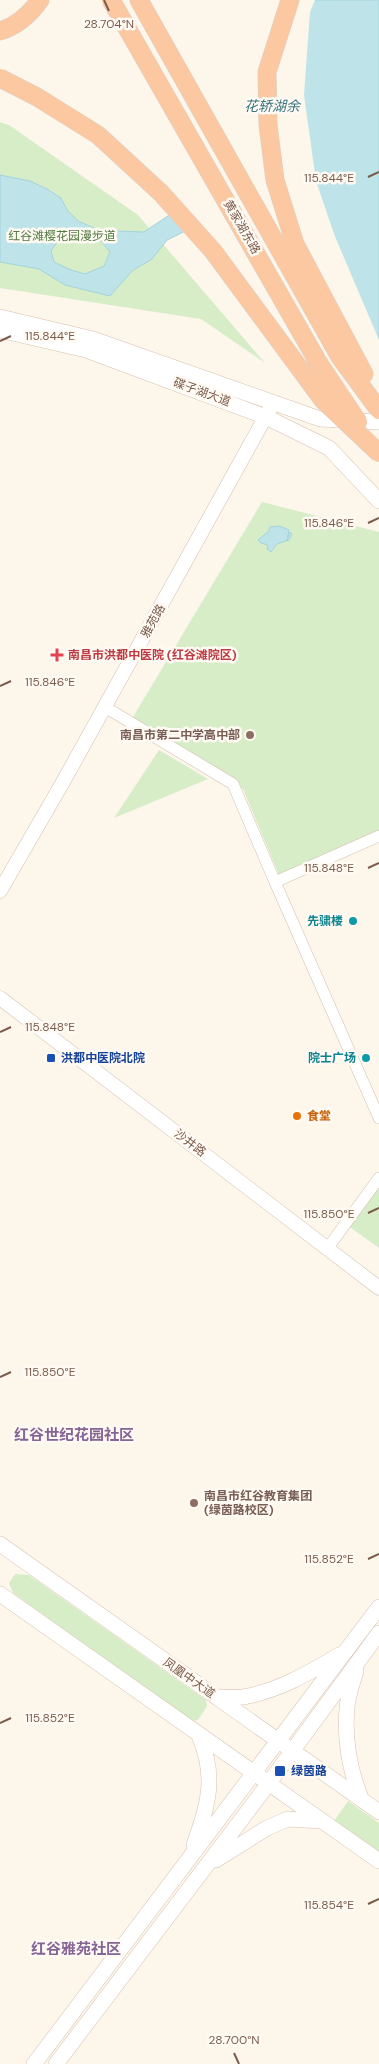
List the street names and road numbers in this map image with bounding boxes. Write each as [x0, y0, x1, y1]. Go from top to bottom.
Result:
street label: 黄家湖东路 [220, 197, 264, 257]
street label: 碟子湖大道 [171, 374, 233, 410]
street label: 雅苑路 [137, 601, 169, 641]
street label: 沙井路 [171, 1126, 209, 1160]
street label: 凤凰中大道 [160, 1654, 218, 1702]

